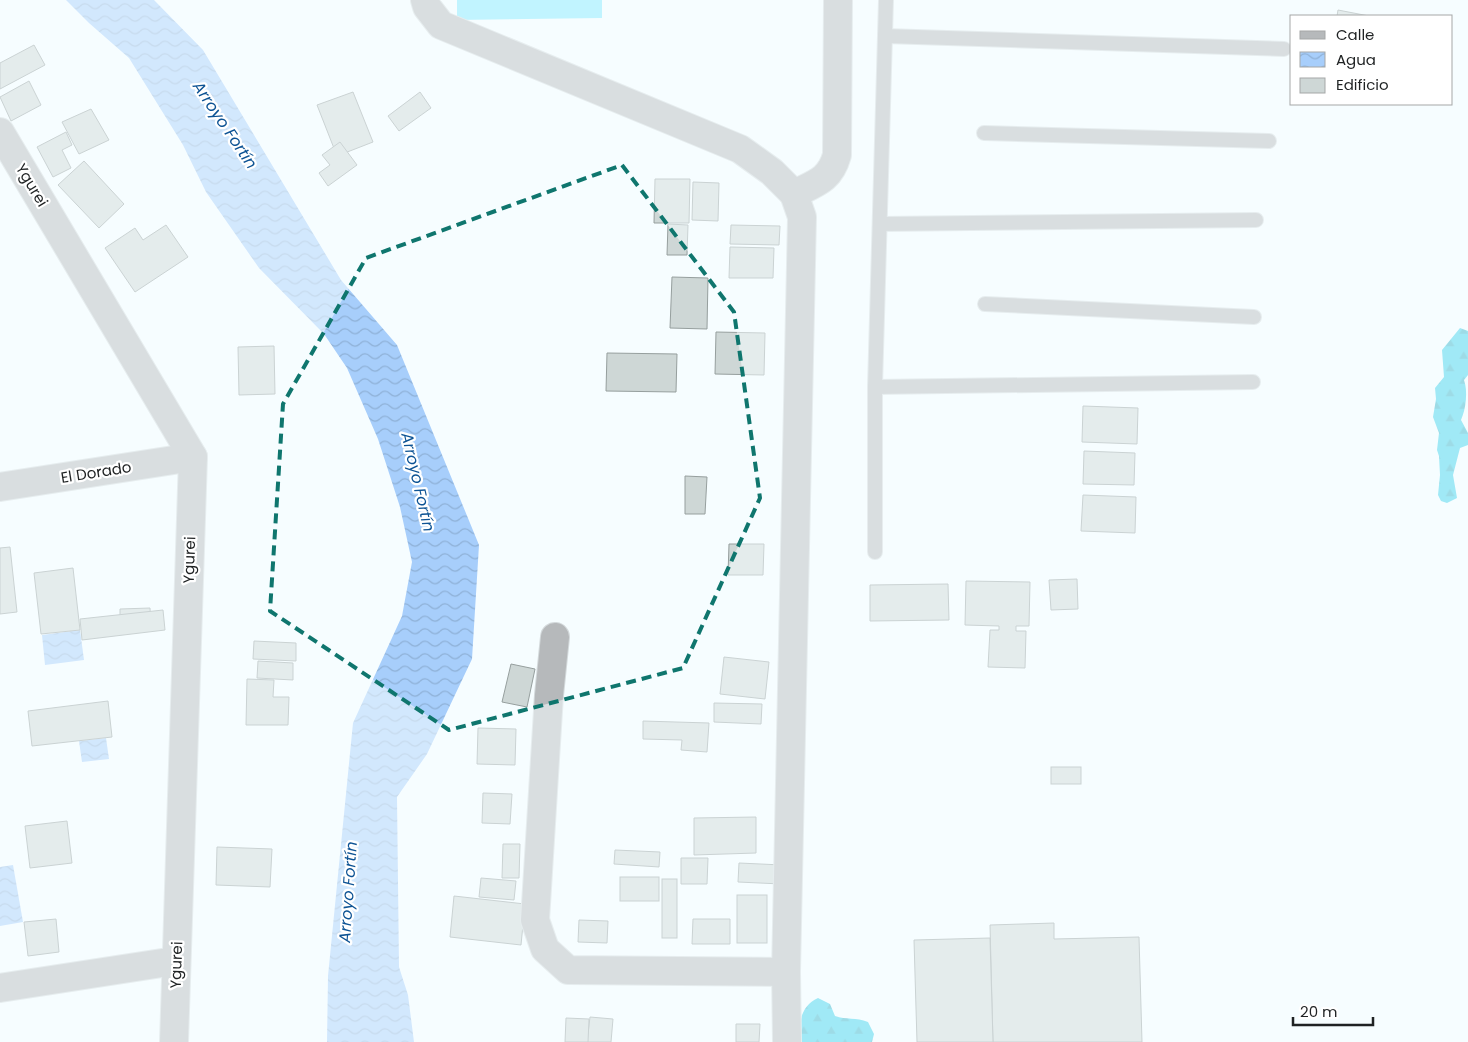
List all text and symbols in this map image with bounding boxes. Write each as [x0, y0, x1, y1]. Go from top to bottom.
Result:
legend [1290, 15, 1453, 105]
text: Calle [1336, 24, 1374, 45]
text: Agua [1336, 49, 1376, 70]
text: Edificio [1336, 74, 1389, 95]
water label: Arroyo Fortín [187, 76, 263, 173]
street label: Ygurei [11, 159, 53, 211]
water label: Arroyo Fortín [395, 429, 441, 534]
street label: El Dorado [59, 456, 133, 488]
street label: Ygurei [178, 536, 200, 584]
water label: Arroyo Fortín [333, 841, 363, 944]
street label: Ygurei [165, 941, 187, 989]
scale bar [1293, 994, 1373, 1026]
text: 20 m [1300, 1001, 1338, 1022]

